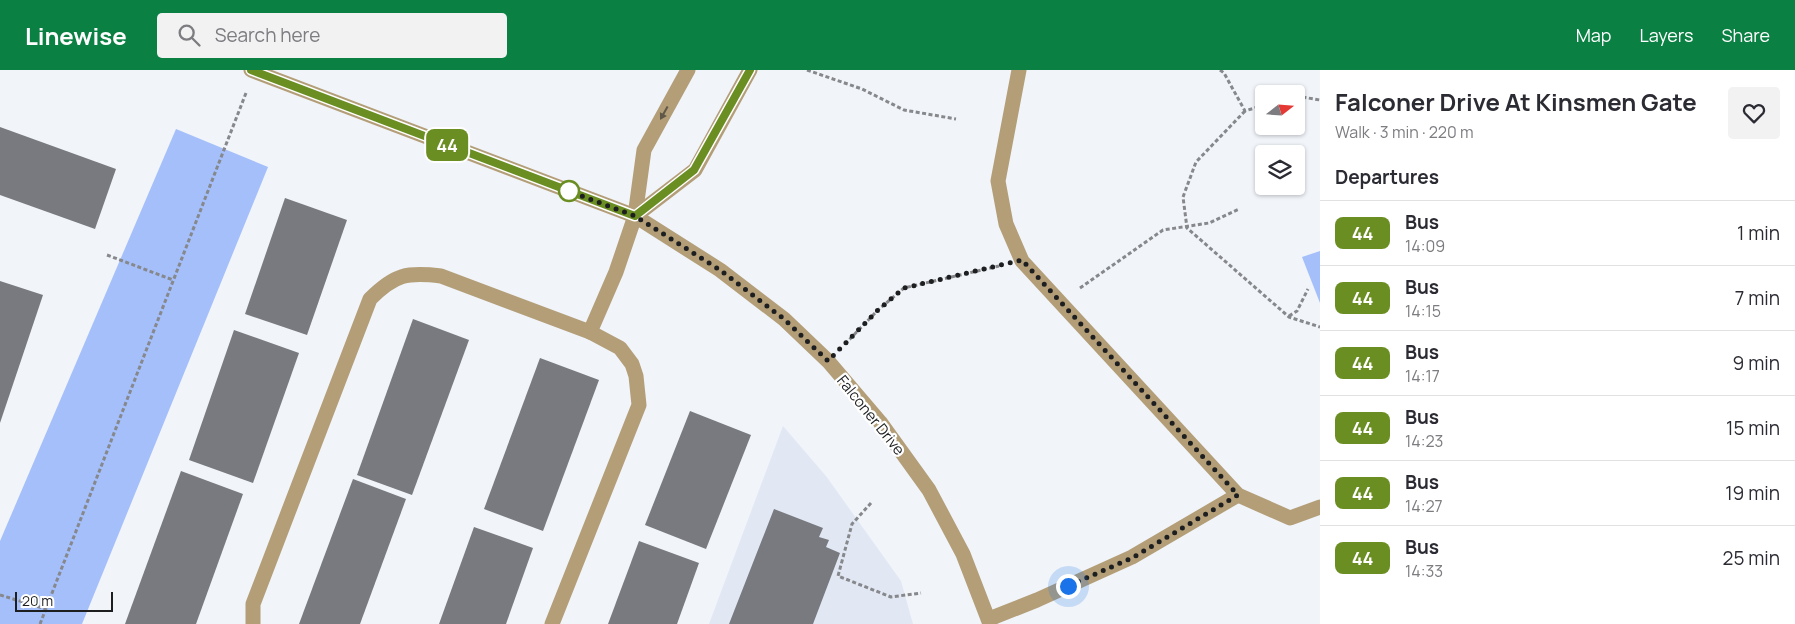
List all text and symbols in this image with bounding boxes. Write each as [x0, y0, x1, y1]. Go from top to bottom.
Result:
search box [157, 13, 507, 58]
text: Linewise [25, 19, 127, 52]
icon: search [175, 21, 203, 49]
text: Search here [215, 22, 320, 48]
text: Map [1576, 23, 1611, 47]
text: Layers [1639, 23, 1693, 47]
text: Share [1721, 23, 1770, 47]
north arrow [1255, 85, 1305, 135]
map controls [1255, 85, 1305, 195]
text: Falconer Drive At Kinsmen Gate [1335, 85, 1697, 118]
button: heart [1728, 87, 1780, 139]
one-way arrow [660, 106, 669, 119]
text: Walk · 3 min · 220 m [1335, 121, 1473, 143]
line badge: 44 [424, 129, 470, 161]
text: 44 [436, 133, 458, 157]
button: layers [1255, 145, 1305, 195]
text: Departures [1335, 164, 1439, 190]
unlabelled marker [558, 180, 580, 202]
text: Bus [1405, 209, 1439, 235]
text: 1 min [1737, 220, 1780, 246]
text: 44 [1352, 221, 1373, 245]
text: 14:09 [1405, 235, 1445, 257]
text: Bus [1405, 274, 1439, 300]
text: 7 min [1735, 285, 1780, 311]
text: 44 [1352, 286, 1373, 310]
text: 14:15 [1405, 300, 1441, 322]
text: Bus [1405, 339, 1439, 365]
text: 9 min [1733, 350, 1780, 376]
text: 44 [1352, 351, 1373, 375]
text: 14:17 [1405, 365, 1440, 387]
street label: Falconer Drive [832, 371, 910, 460]
text: Bus [1405, 404, 1439, 430]
text: 15 min [1726, 415, 1780, 441]
text: 44 [1352, 416, 1373, 440]
text: 14:23 [1405, 430, 1443, 452]
text: Bus [1405, 469, 1439, 495]
text: 19 min [1725, 480, 1780, 506]
text: 44 [1352, 481, 1373, 505]
text: 14:27 [1405, 495, 1443, 517]
text: Bus [1405, 534, 1439, 560]
text: 25 min [1723, 545, 1780, 571]
text: 44 [1352, 546, 1373, 570]
text: 14:33 [1405, 560, 1443, 582]
your location [1056, 574, 1081, 599]
scale bar [15, 589, 112, 612]
text: 20 m [22, 591, 53, 610]

